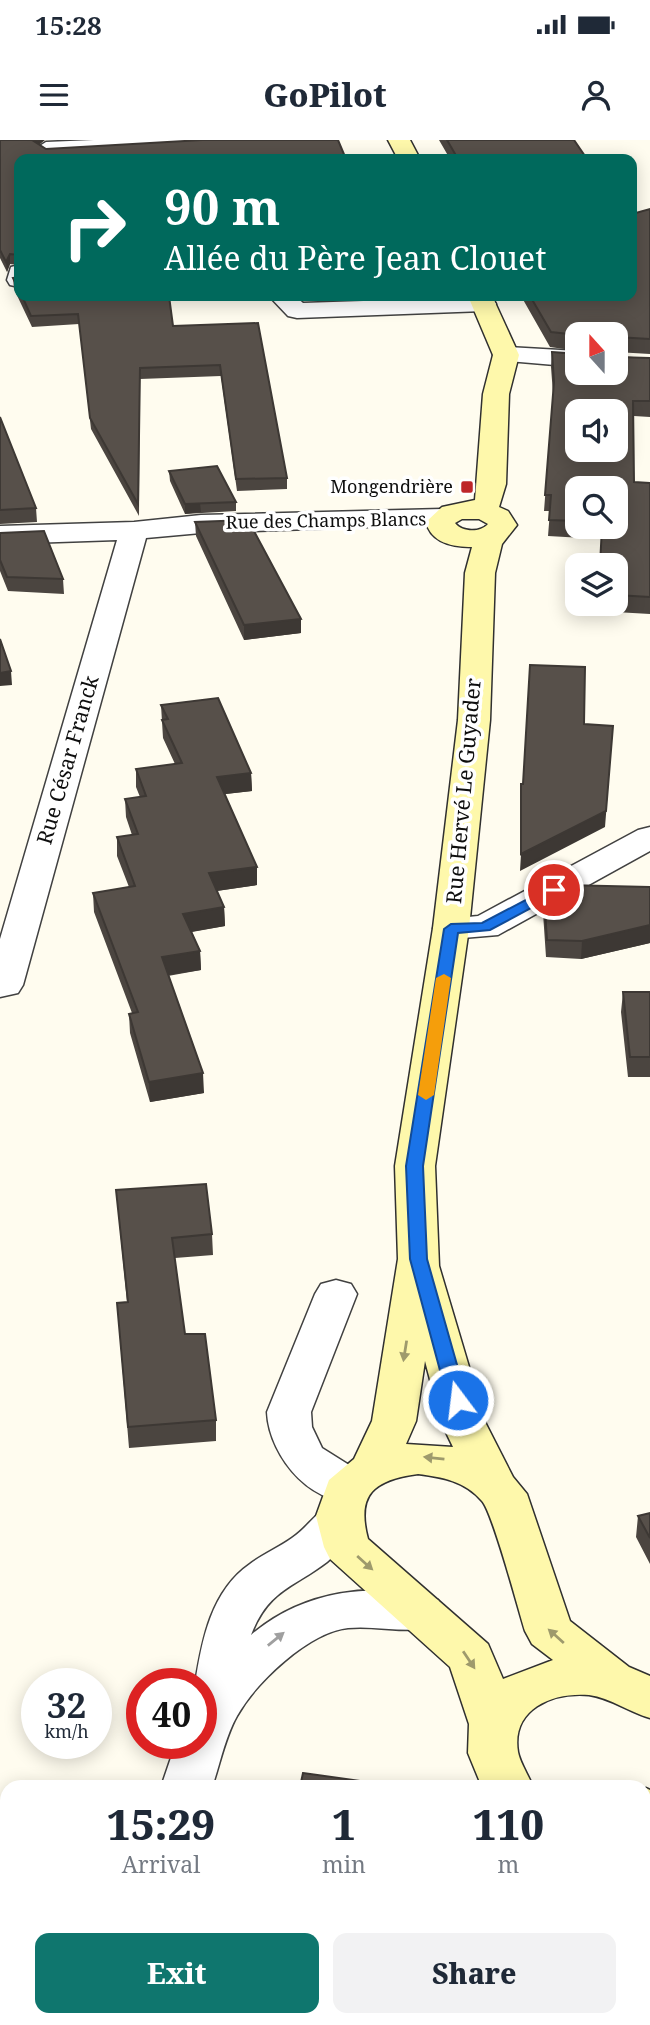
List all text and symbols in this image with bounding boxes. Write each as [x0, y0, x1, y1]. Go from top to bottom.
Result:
text: 15:28 [35, 7, 102, 43]
text: GoPilot [263, 73, 387, 116]
icon: menu [35, 76, 73, 114]
icon: person [577, 76, 615, 114]
text: 90 m [164, 173, 280, 239]
icon: right [49, 182, 140, 273]
text: Allée du Père Jean Clouet [164, 236, 546, 279]
north arrow [565, 322, 628, 385]
map controls [565, 322, 628, 616]
button: sound [565, 399, 628, 462]
place label: Mongendrière [330, 474, 453, 498]
button: search [565, 476, 628, 539]
marker: Mongendrière [459, 479, 475, 495]
street label: Rue des Champs Blancs [225, 506, 426, 534]
button: layers [565, 553, 628, 616]
street label: Rue César Franck [30, 671, 105, 847]
street label: Rue Hervé Le Guyader [439, 677, 487, 905]
pin [524, 860, 584, 920]
icon: arrive [535, 871, 573, 909]
one-way arrow [399, 1340, 410, 1362]
position arrow [421, 1363, 495, 1437]
one-way arrow [423, 1452, 445, 1463]
one-way arrow [356, 1555, 374, 1571]
one-way arrow [547, 1628, 565, 1644]
one-way arrow [266, 1631, 284, 1646]
one-way arrow [462, 1651, 476, 1669]
speed limit sign: 40 [126, 1668, 217, 1759]
text: 32 [47, 1681, 86, 1728]
text: km/h [44, 1719, 89, 1743]
text: 15:29 [107, 1795, 215, 1852]
text: 1 [332, 1795, 356, 1852]
text: 110 [473, 1795, 544, 1852]
text: Arrival [122, 1848, 200, 1880]
text: min [322, 1848, 366, 1880]
text: m [498, 1848, 519, 1880]
button: Exit [35, 1933, 319, 2013]
button: Share [333, 1933, 616, 2013]

